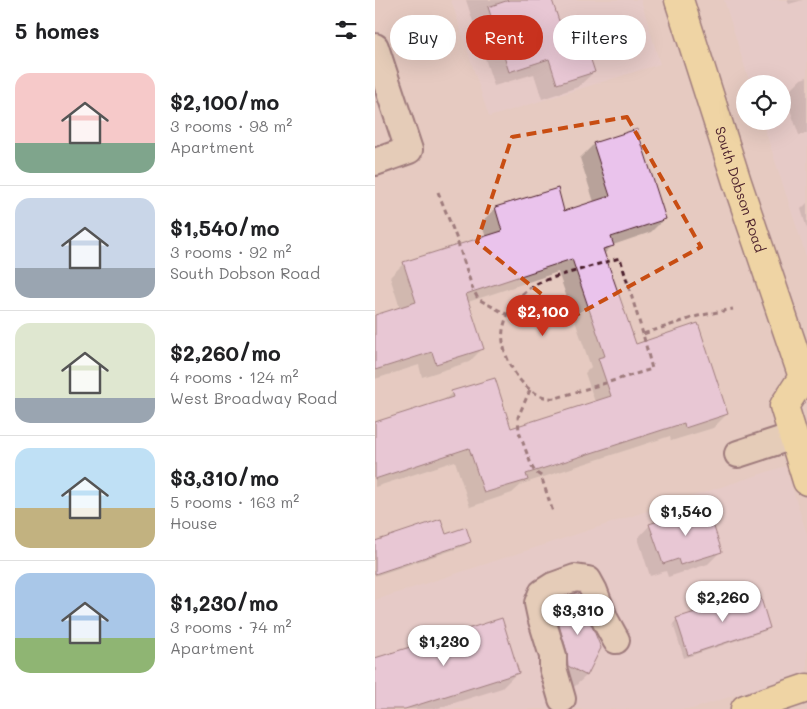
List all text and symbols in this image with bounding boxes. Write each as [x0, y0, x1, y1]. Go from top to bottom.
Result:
chip: Buy [390, 15, 456, 60]
chip: Rent [466, 15, 543, 60]
chip: Filters [553, 15, 646, 60]
icon: filters [332, 16, 360, 44]
text: 5 homes [15, 17, 100, 44]
map controls [736, 75, 791, 130]
button: locate [736, 75, 791, 130]
text: $2,100/mo [170, 88, 279, 115]
icon: home [55, 93, 115, 153]
text: 3 rooms · 98 m² [170, 115, 292, 136]
street label: South Dobson Road [711, 124, 770, 255]
text: Apartment [170, 136, 255, 157]
text: $1,540/mo [170, 214, 280, 241]
icon: home [55, 218, 115, 278]
text: 3 rooms · 92 m² [170, 241, 292, 262]
text: South Dobson Road [170, 262, 320, 283]
pin: $2,100 [502, 294, 584, 337]
text: $2,100 [517, 300, 569, 321]
text: $2,260/mo [170, 339, 281, 366]
icon: home [55, 343, 115, 403]
text: 4 rooms · 124 m² [170, 366, 299, 387]
text: West Broadway Road [170, 387, 337, 408]
text: $3,310/mo [170, 464, 279, 491]
icon: home [55, 468, 115, 528]
text: 5 rooms · 163 m² [170, 491, 299, 512]
pin: $1,540 [645, 494, 727, 537]
text: $1,540 [660, 500, 712, 521]
text: House [170, 512, 217, 533]
pin: $2,260 [682, 580, 764, 623]
text: $2,260 [697, 586, 749, 607]
text: $1,230/mo [170, 589, 278, 616]
icon: home [55, 593, 115, 653]
pin: $3,310 [537, 594, 619, 636]
text: $3,310 [552, 599, 604, 620]
text: 3 rooms · 74 m² [170, 616, 291, 637]
pin: $1,230 [403, 624, 485, 667]
text: $1,230 [419, 630, 469, 651]
text: Apartment [170, 637, 255, 658]

